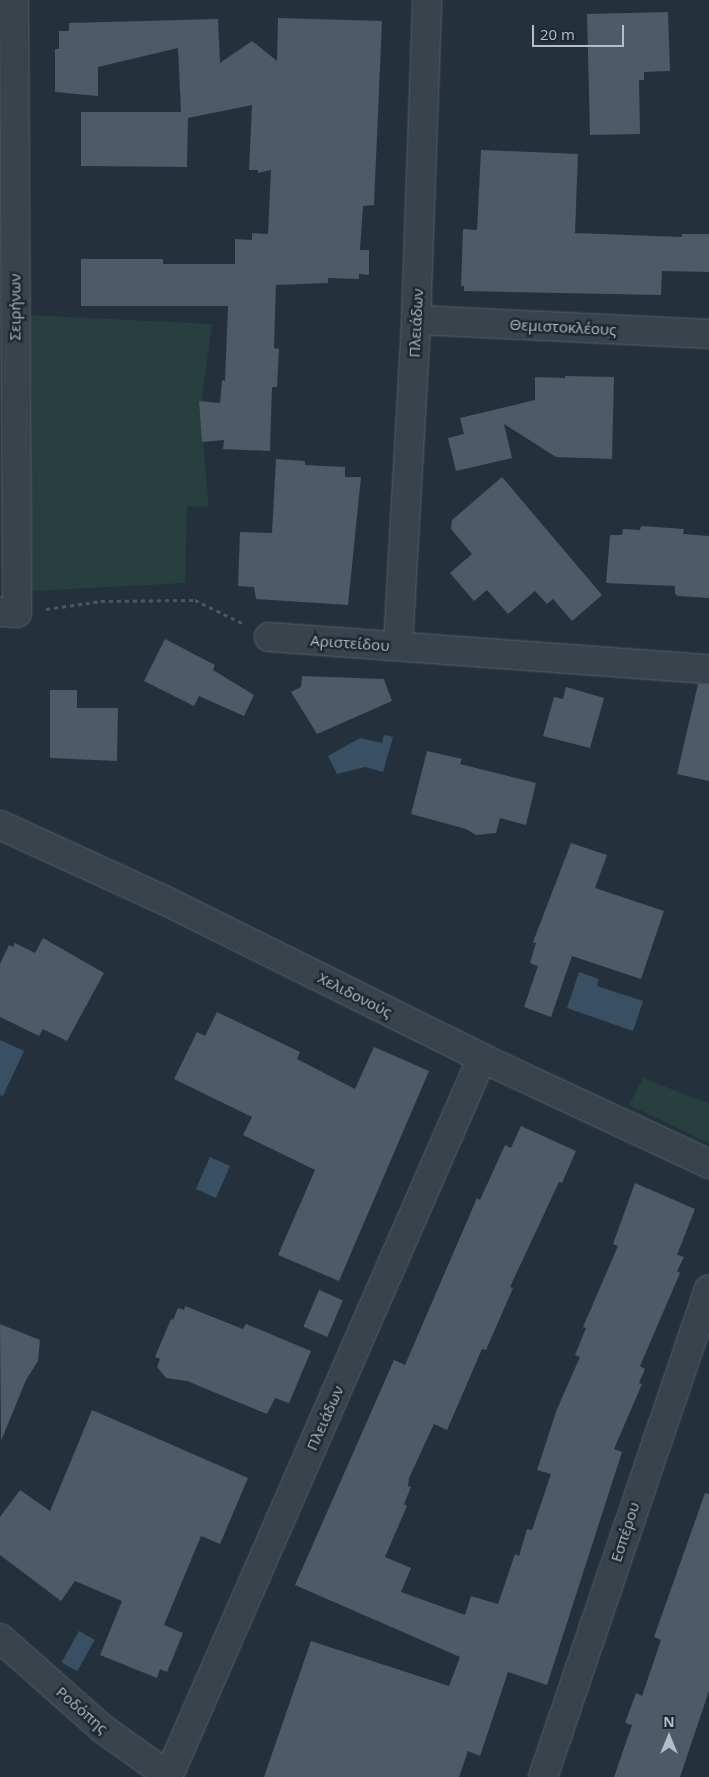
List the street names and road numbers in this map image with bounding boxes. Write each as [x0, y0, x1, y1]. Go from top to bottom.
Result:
street label: Σειρήνων [6, 274, 24, 340]
street label: Πλειάδων [405, 288, 427, 358]
street label: Θεμιστοκλέους [509, 315, 617, 339]
street label: Αριστείδου [310, 631, 390, 655]
street label: Χελιδονούς [315, 969, 395, 1021]
street label: Πλειάδων [303, 1383, 347, 1453]
street label: Εσπέρου [607, 1500, 643, 1564]
street label: Ροδόπης [53, 1683, 111, 1737]

